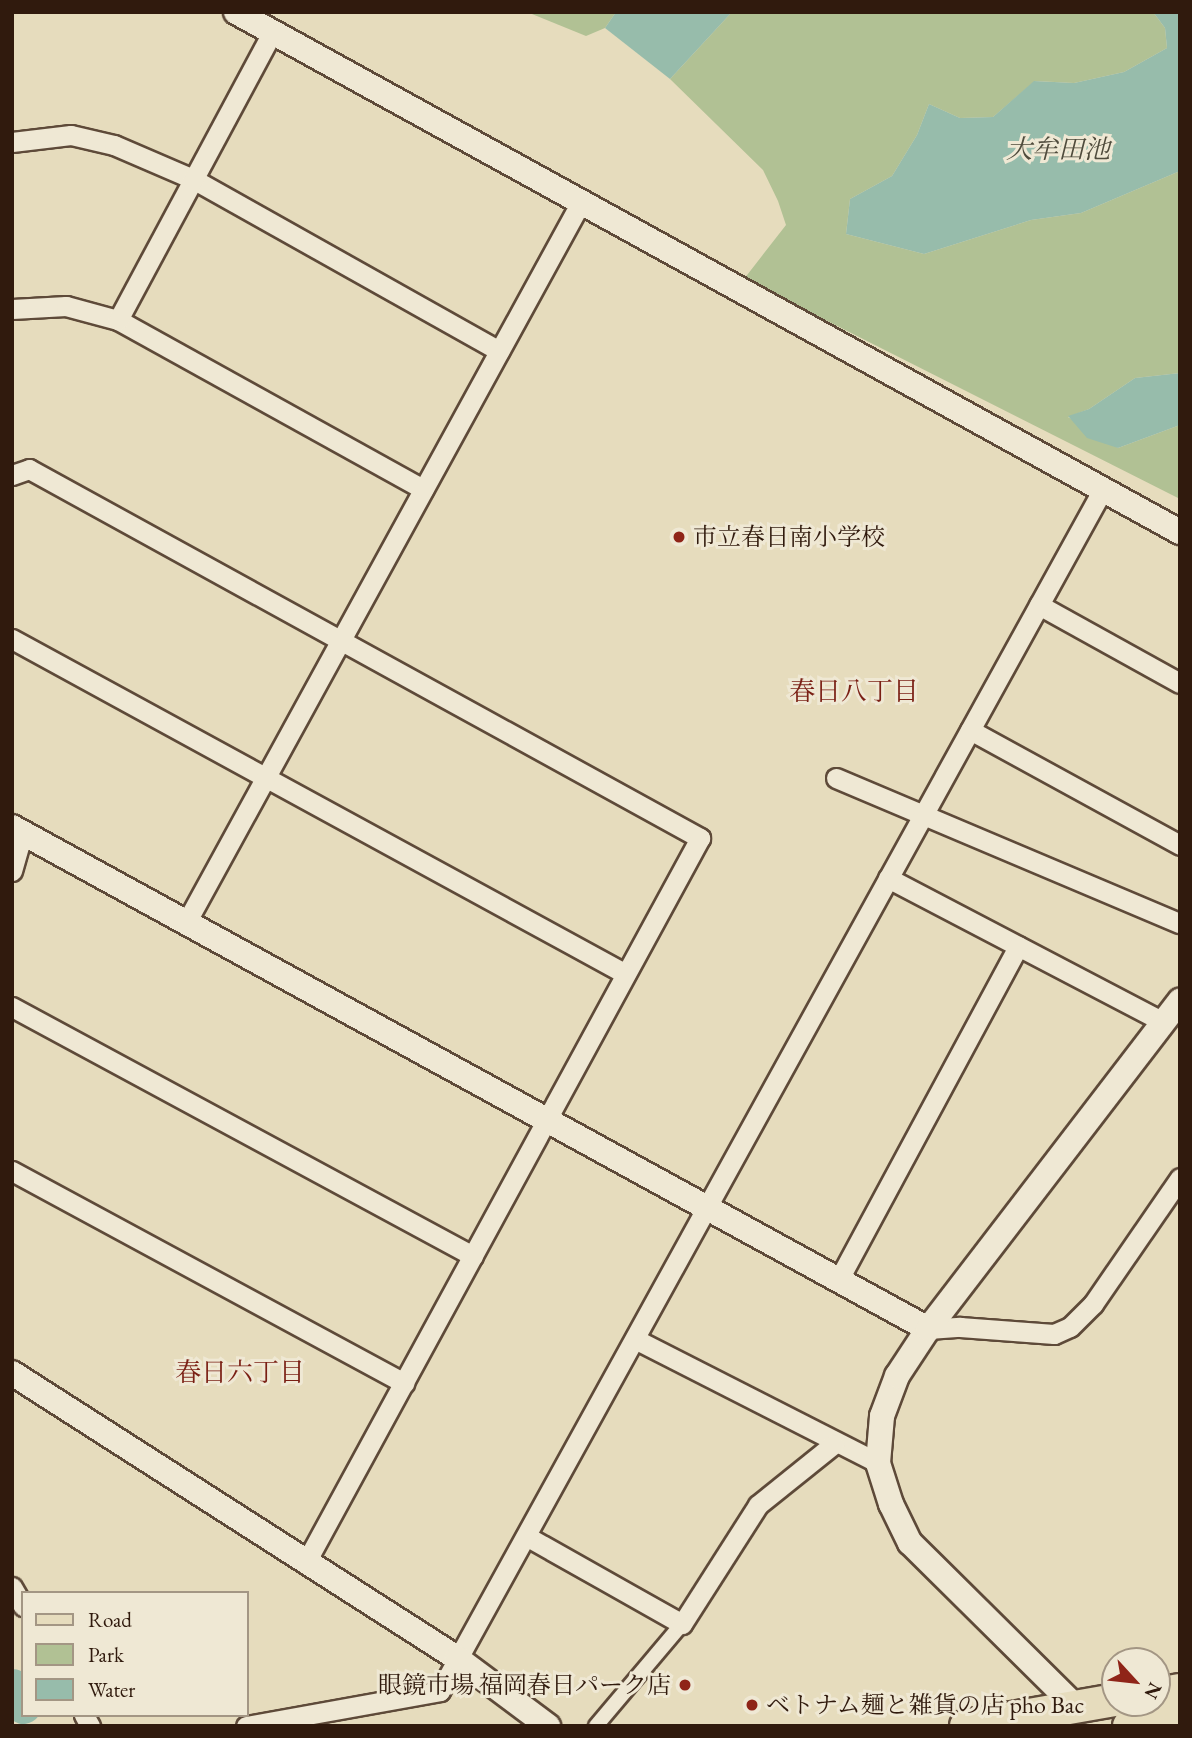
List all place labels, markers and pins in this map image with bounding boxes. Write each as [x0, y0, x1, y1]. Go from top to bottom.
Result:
place label: 市立春日南小学校 [693, 523, 885, 551]
marker: 市立春日南小学校 [671, 529, 687, 545]
place label: 眼鏡市場 福岡春日パーク店 [378, 1671, 671, 1699]
marker: 眼鏡市場 福岡春日パーク店 [677, 1677, 693, 1693]
place label: ベトナム麺と雑貨の店 pho Bac [766, 1691, 1085, 1719]
marker: ベトナム麺と雑貨の店 pho Bac [744, 1697, 760, 1713]

